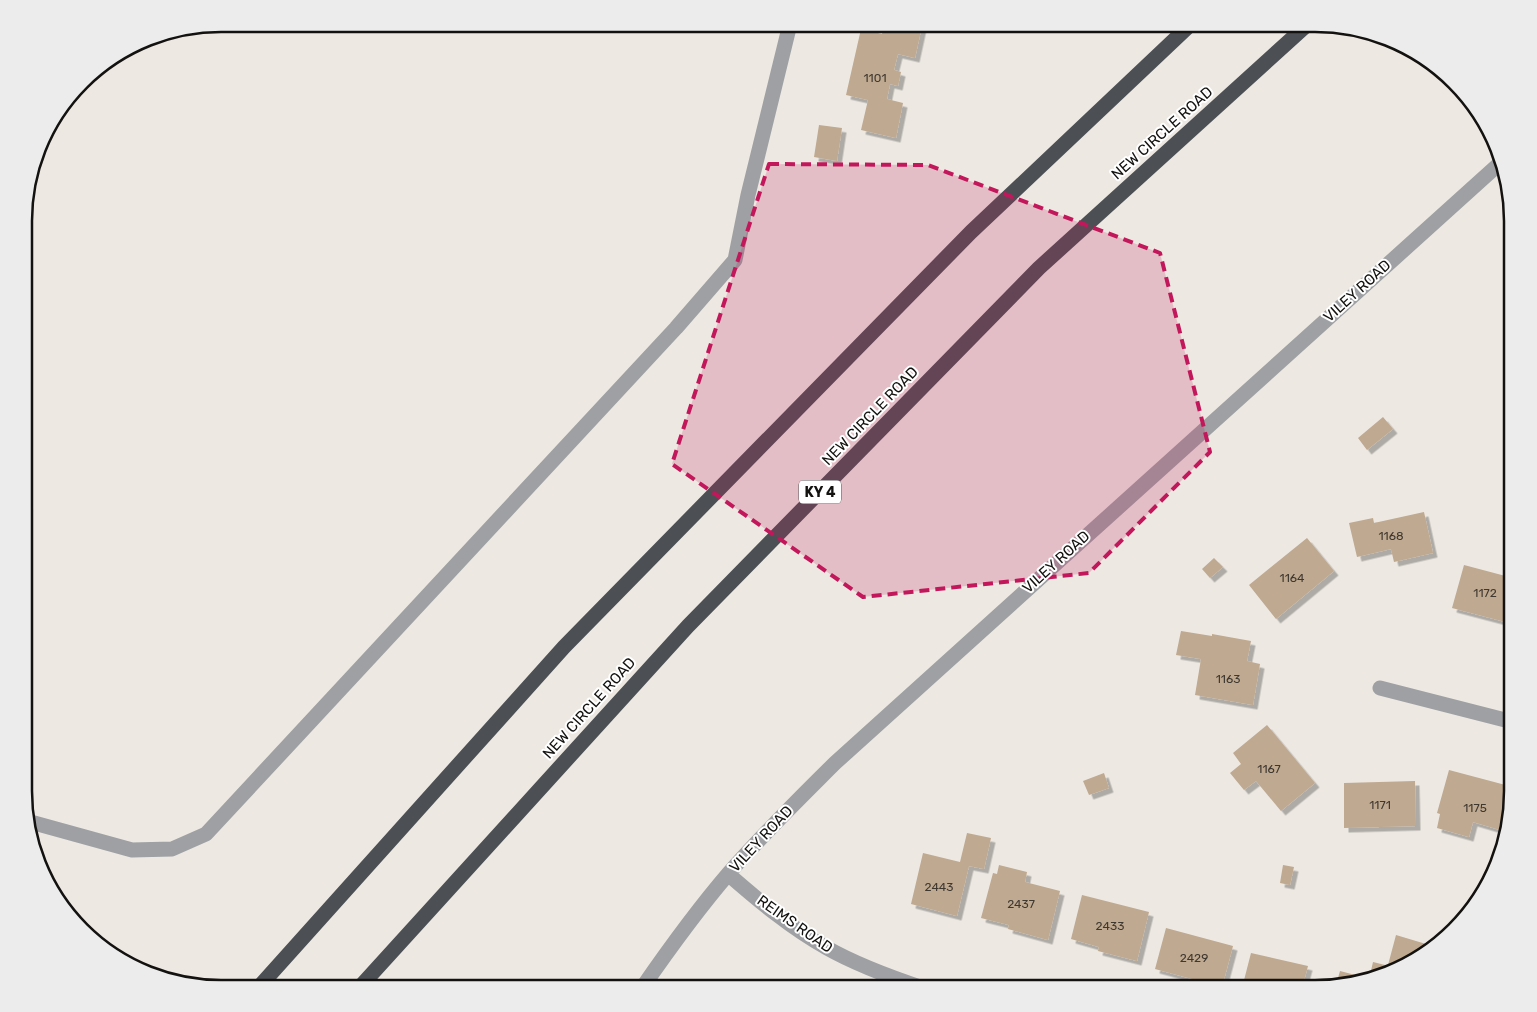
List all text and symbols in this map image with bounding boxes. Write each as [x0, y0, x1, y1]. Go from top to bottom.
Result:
house number: 1101 [863, 71, 887, 85]
street label: NEW CIRCLE ROAD [1108, 83, 1216, 183]
street label: VILEY ROAD [1320, 256, 1394, 326]
street label: NEW CIRCLE ROAD [818, 363, 922, 469]
road number: KY 4 [799, 481, 841, 504]
street label: VILEY ROAD [1019, 527, 1093, 597]
house number: 1168 [1378, 529, 1404, 543]
house number: 1164 [1280, 571, 1305, 585]
house number: 1172 [1473, 586, 1497, 600]
street label: NEW CIRCLE ROAD [539, 654, 639, 762]
house number: 1163 [1216, 672, 1240, 686]
house number: 1167 [1257, 762, 1281, 776]
house number: 1171 [1369, 798, 1391, 812]
house number: 1175 [1463, 801, 1487, 815]
street label: VILEY ROAD [726, 802, 796, 876]
house number: 2443 [924, 880, 954, 894]
street label: REIMS ROAD [754, 891, 836, 957]
house number: 2437 [1007, 897, 1035, 911]
house number: 2433 [1096, 919, 1124, 933]
house number: 2429 [1180, 951, 1208, 965]

